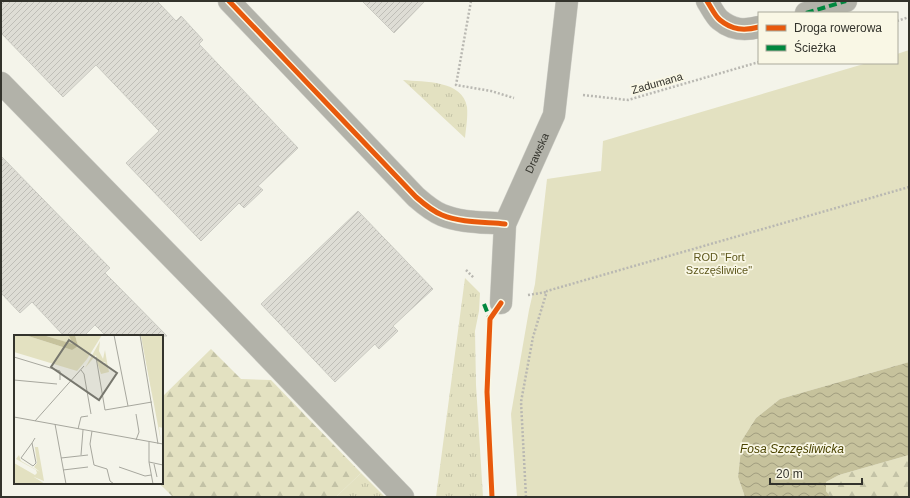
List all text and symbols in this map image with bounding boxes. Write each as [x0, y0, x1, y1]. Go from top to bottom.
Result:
legend [758, 12, 898, 64]
text: Droga rowerowa [794, 21, 882, 35]
text: Ścieżka [794, 40, 836, 55]
street label: Zadumana [630, 70, 685, 96]
street label: Drawska [523, 130, 552, 175]
park label: ROD "Fort Szczęśliwice" [686, 251, 752, 276]
inset map [14, 335, 163, 484]
water label: Fosa Szczęśliwicka [740, 442, 844, 456]
scale bar [770, 460, 862, 486]
text: 20 m [776, 467, 803, 481]

